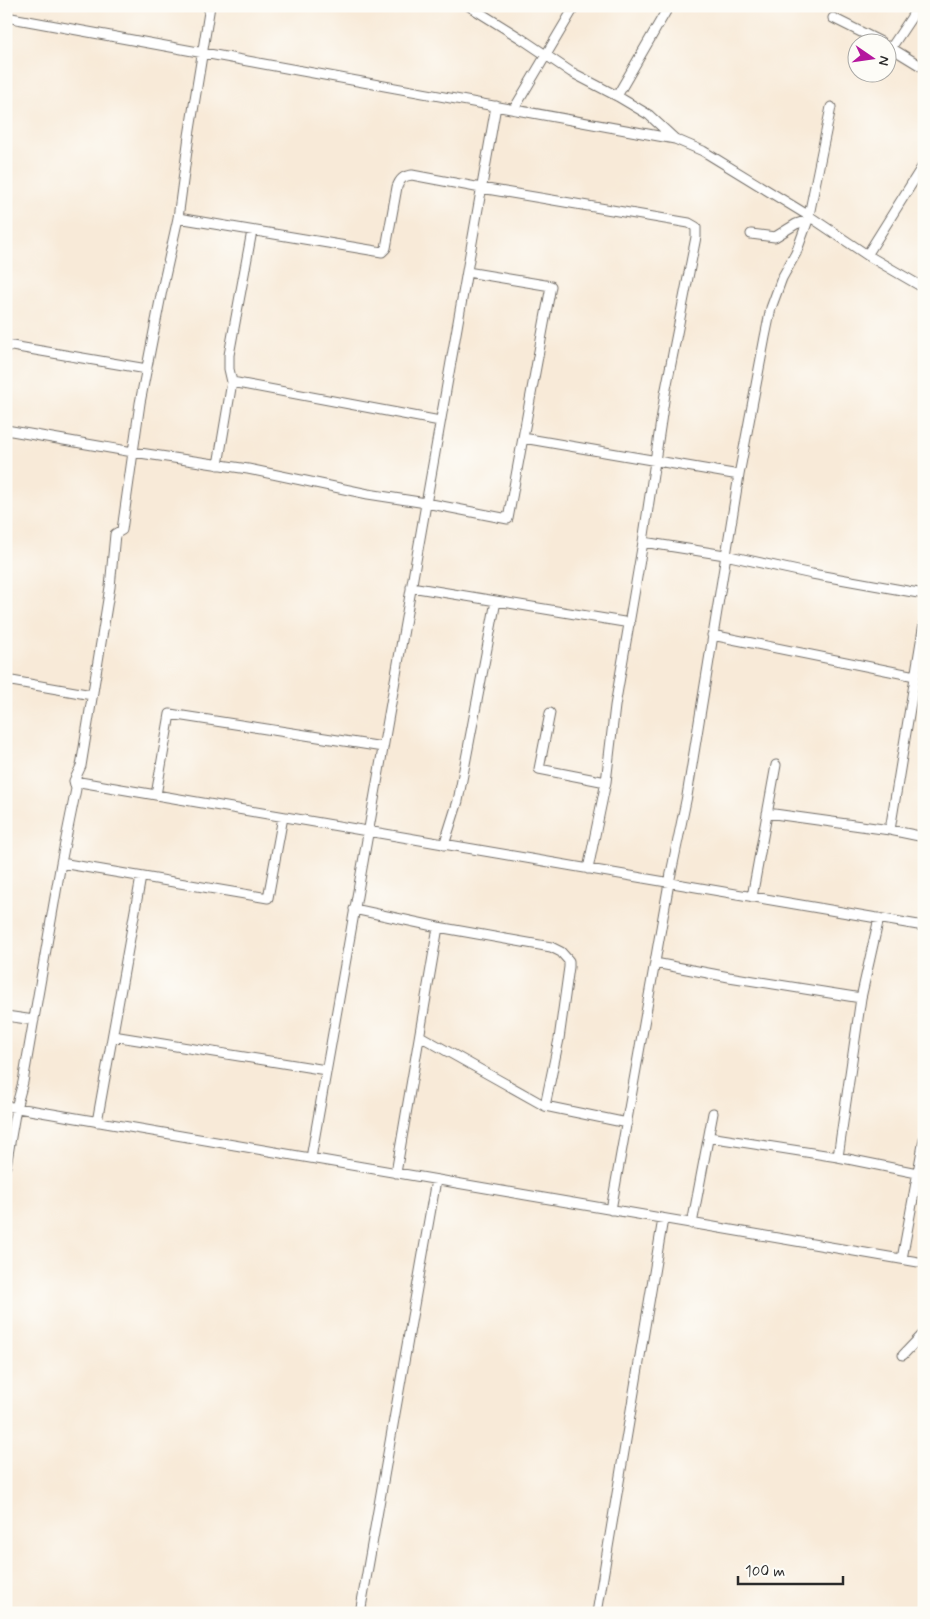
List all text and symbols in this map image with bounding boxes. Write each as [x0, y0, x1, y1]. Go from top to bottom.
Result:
north arrow [848, 32, 898, 82]
text: N [874, 54, 894, 67]
scale bar [738, 1554, 842, 1586]
text: 100 m [745, 1562, 785, 1582]

